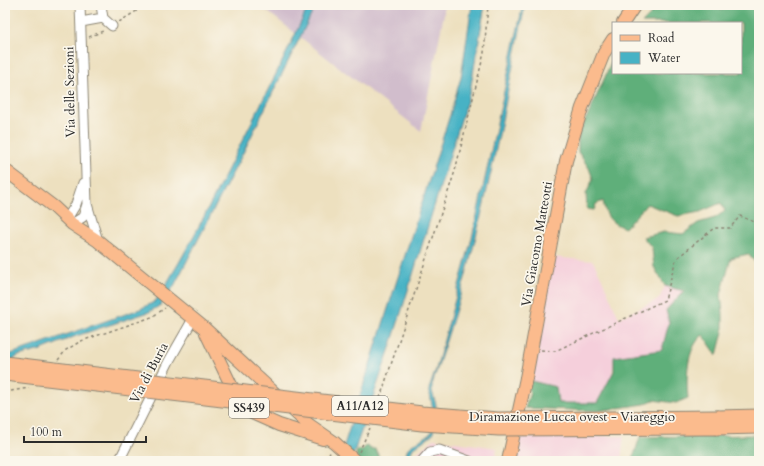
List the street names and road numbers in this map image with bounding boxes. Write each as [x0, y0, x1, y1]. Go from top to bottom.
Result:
street label: Via delle Sezioni [60, 46, 80, 138]
street label: Via Giacomo Matteotti [517, 179, 557, 308]
street label: Via di Buria [125, 339, 173, 407]
road number: A11/A12 [332, 396, 388, 416]
road number: SS439 [229, 398, 269, 418]
street label: Diramazione Lucca ovest - Viareggio [469, 408, 675, 426]

